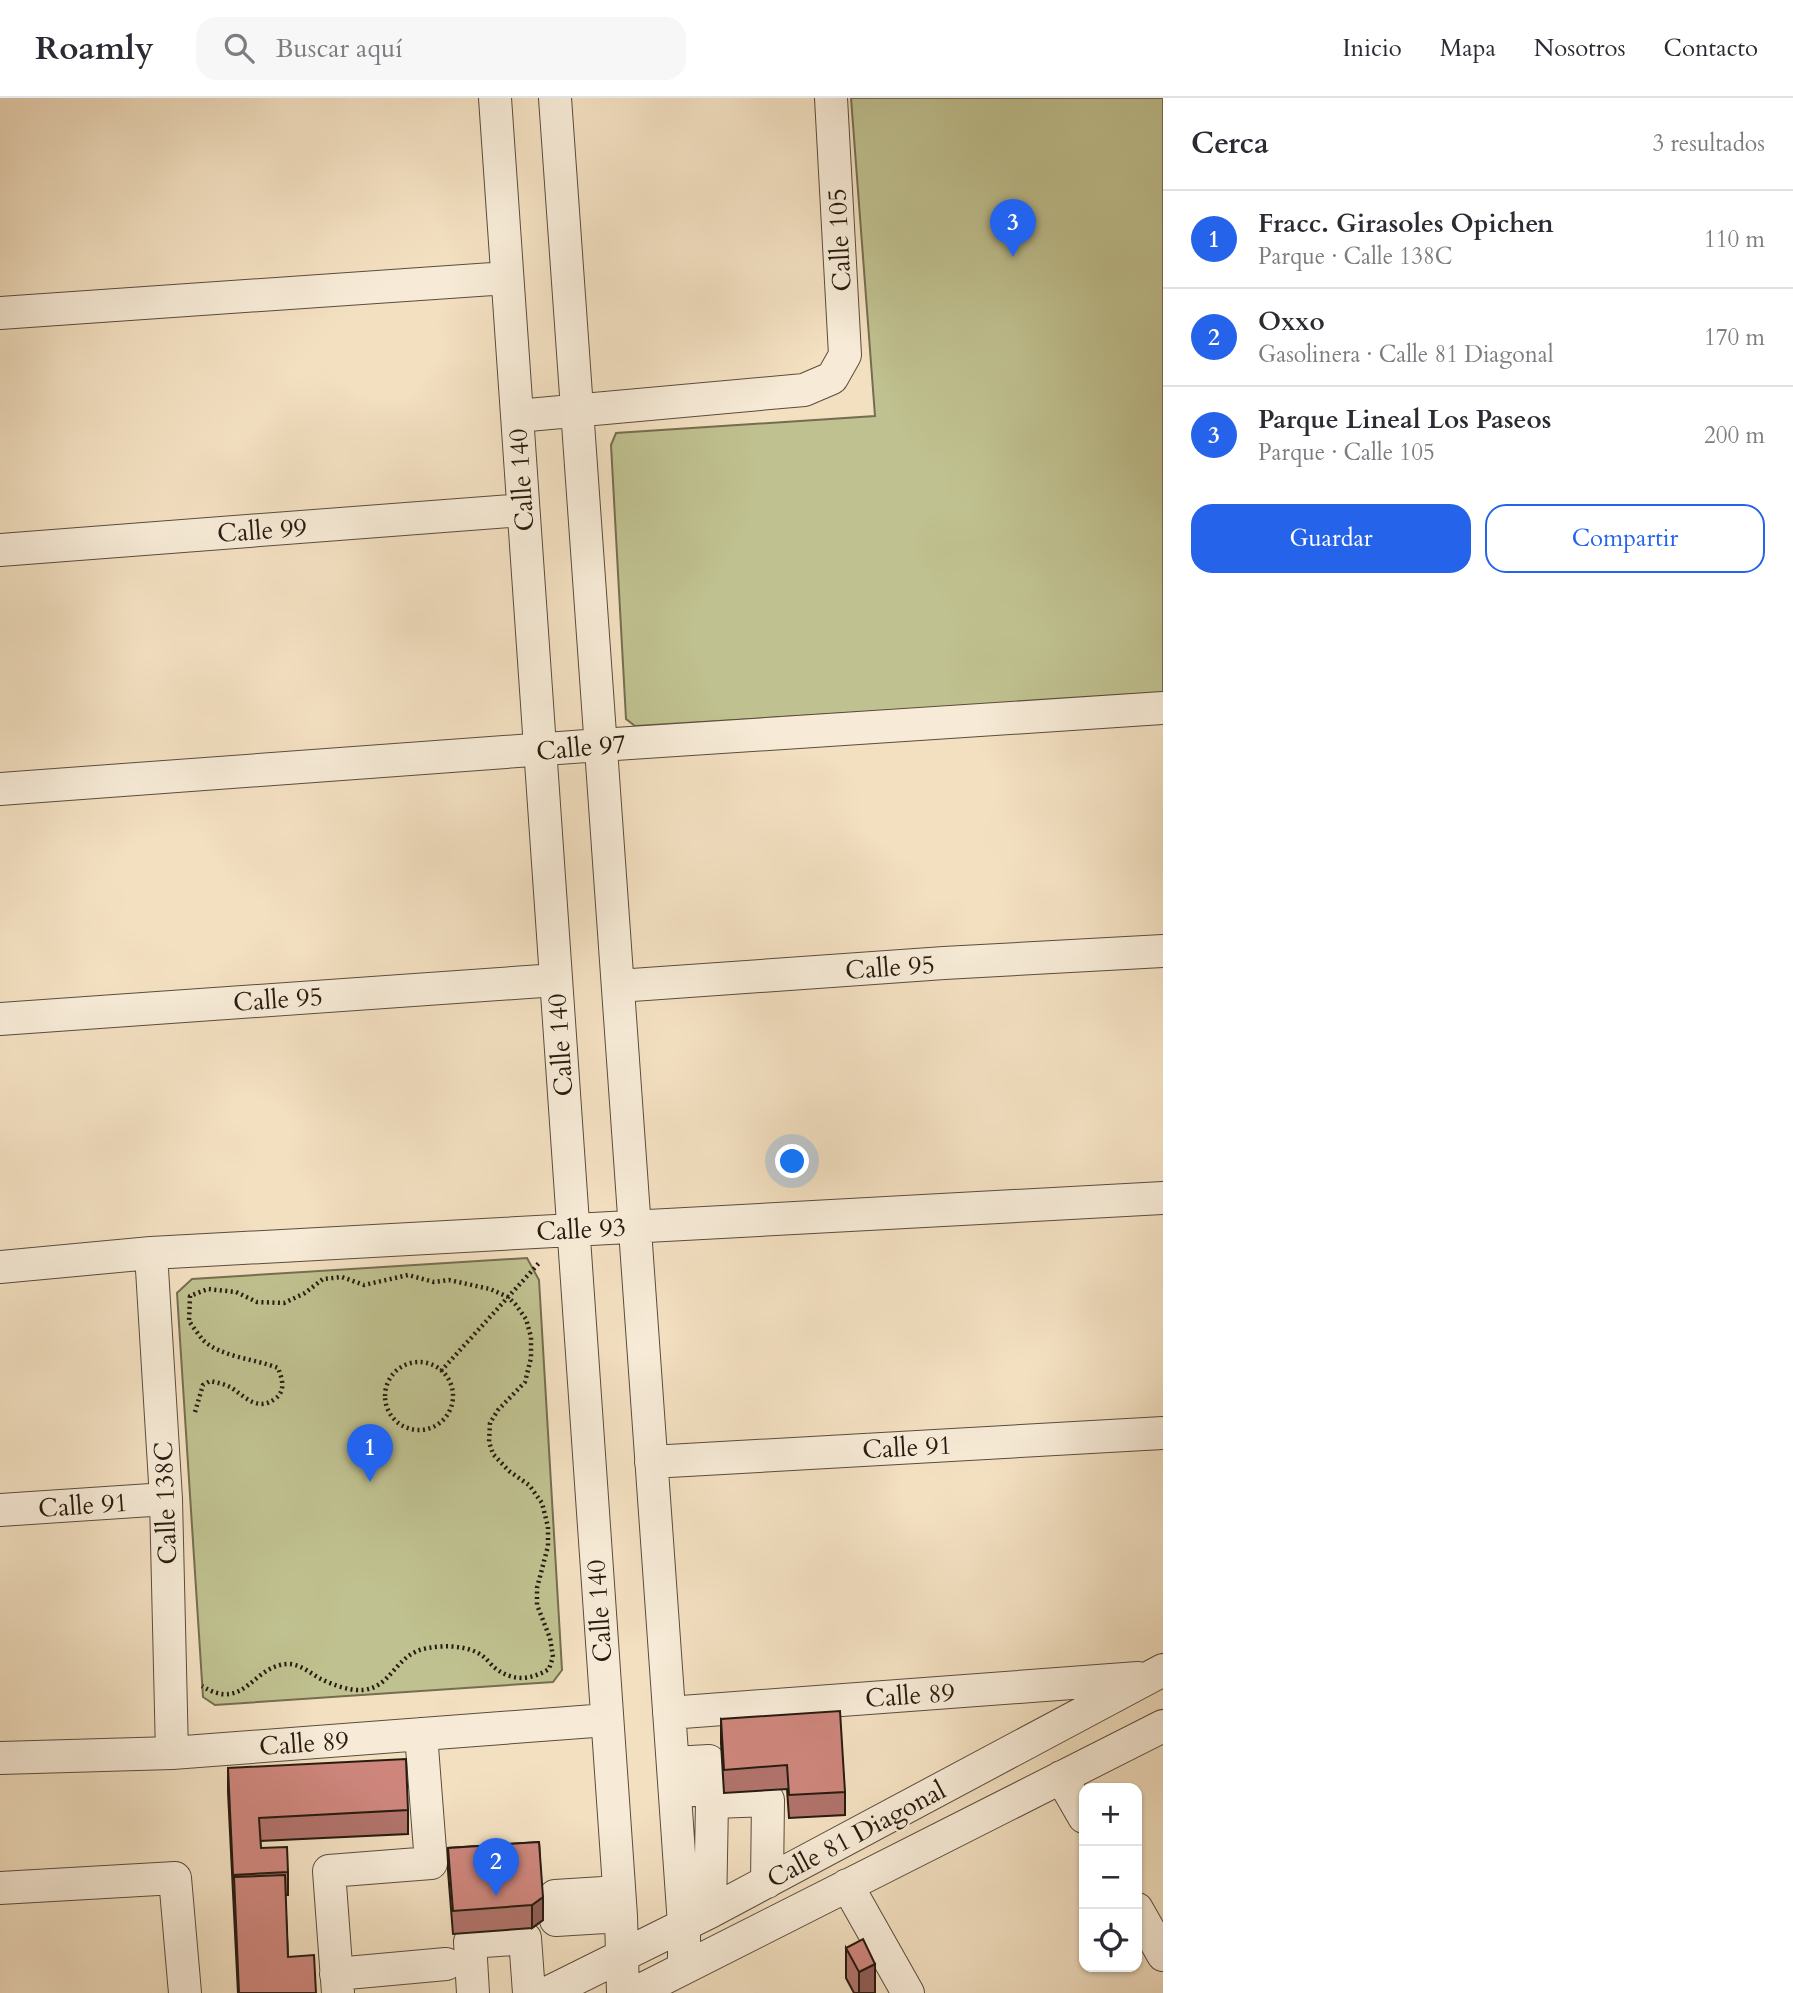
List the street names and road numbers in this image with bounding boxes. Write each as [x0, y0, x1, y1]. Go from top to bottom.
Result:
street label: Calle 105 [819, 188, 860, 292]
street label: Calle 140 [500, 427, 543, 533]
street label: Calle 99 [216, 510, 308, 551]
street label: Calle 97 [535, 726, 627, 769]
street label: Calle 95 [844, 947, 936, 988]
street label: Calle 95 [232, 979, 324, 1020]
street label: Calle 140 [539, 992, 582, 1098]
street label: Calle 93 [535, 1210, 627, 1249]
street label: Calle 91 [861, 1428, 953, 1467]
street label: Calle 138C [146, 1441, 185, 1565]
street label: Calle 91 [37, 1485, 129, 1526]
street label: Calle 140 [578, 1558, 621, 1664]
street label: Calle 89 [864, 1675, 956, 1716]
street label: Calle 89 [258, 1723, 350, 1764]
street label: Calle 81 Diagonal [761, 1772, 952, 1896]

